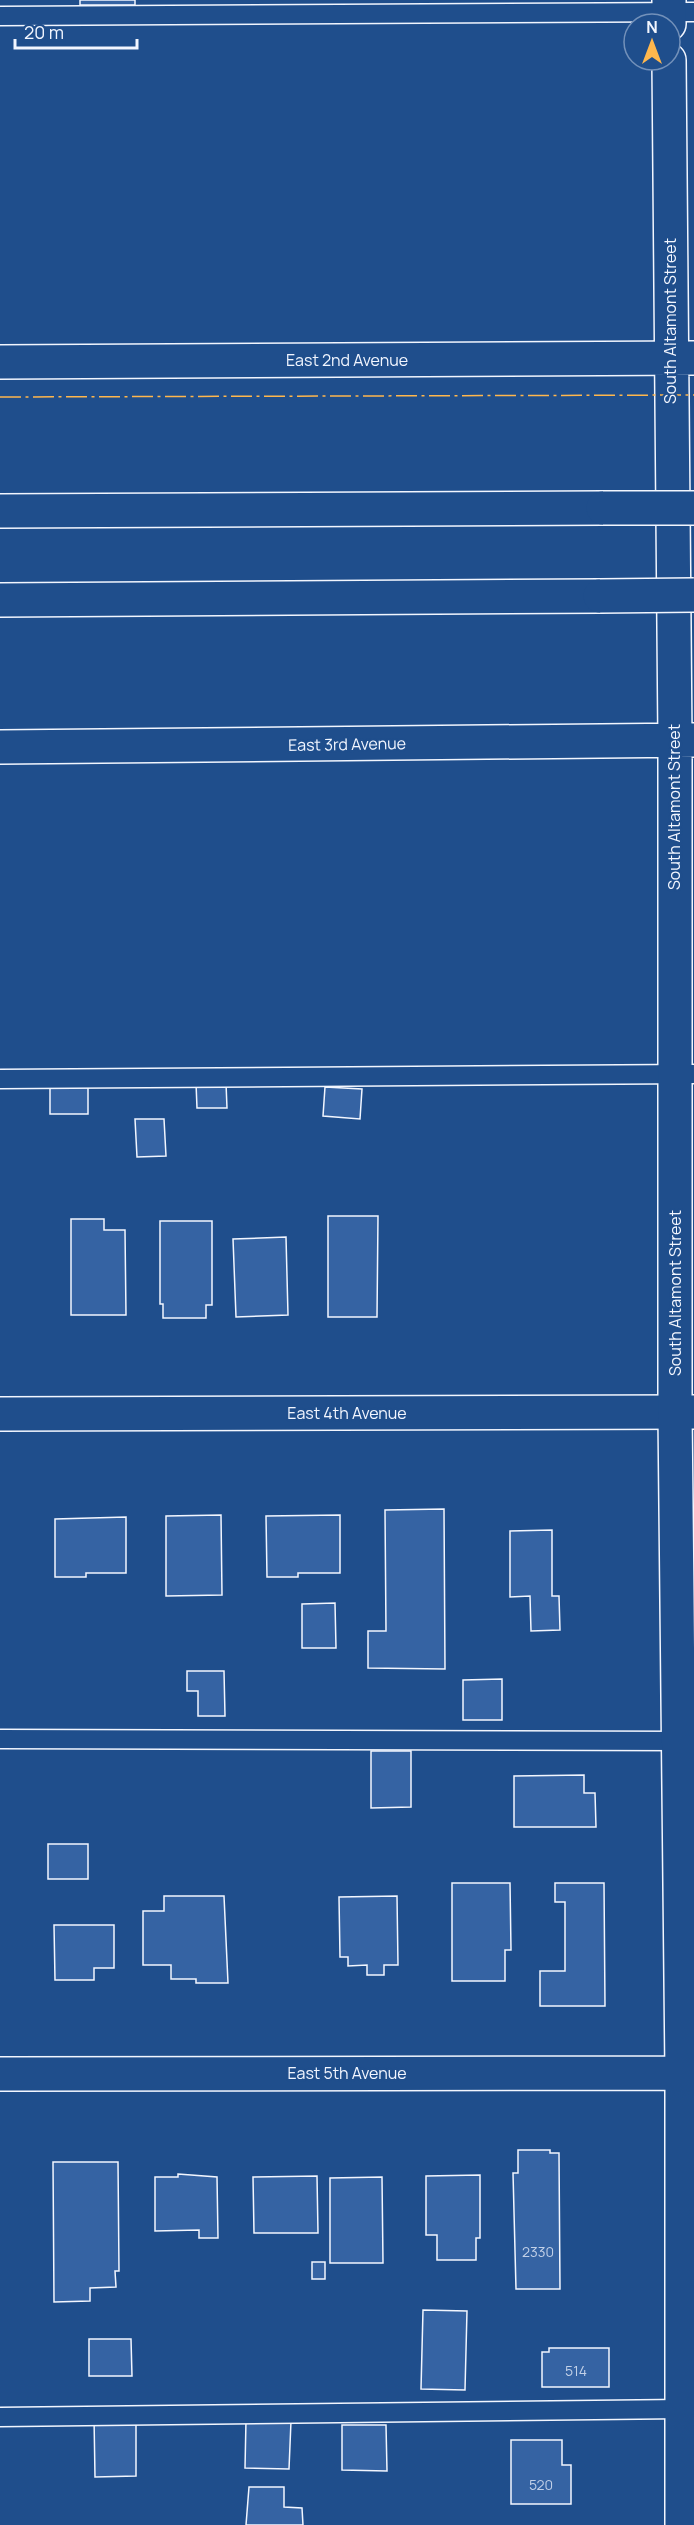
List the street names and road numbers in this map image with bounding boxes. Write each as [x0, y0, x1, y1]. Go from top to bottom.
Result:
street label: South Altamont Street [659, 238, 681, 404]
street label: East 2nd Avenue [286, 349, 408, 371]
street label: South Altamont Street [663, 724, 685, 890]
street label: East 3rd Avenue [288, 732, 406, 756]
street label: South Altamont Street [664, 1210, 686, 1376]
street label: East 4th Avenue [287, 1402, 407, 1424]
street label: East 5th Avenue [287, 2062, 407, 2084]

